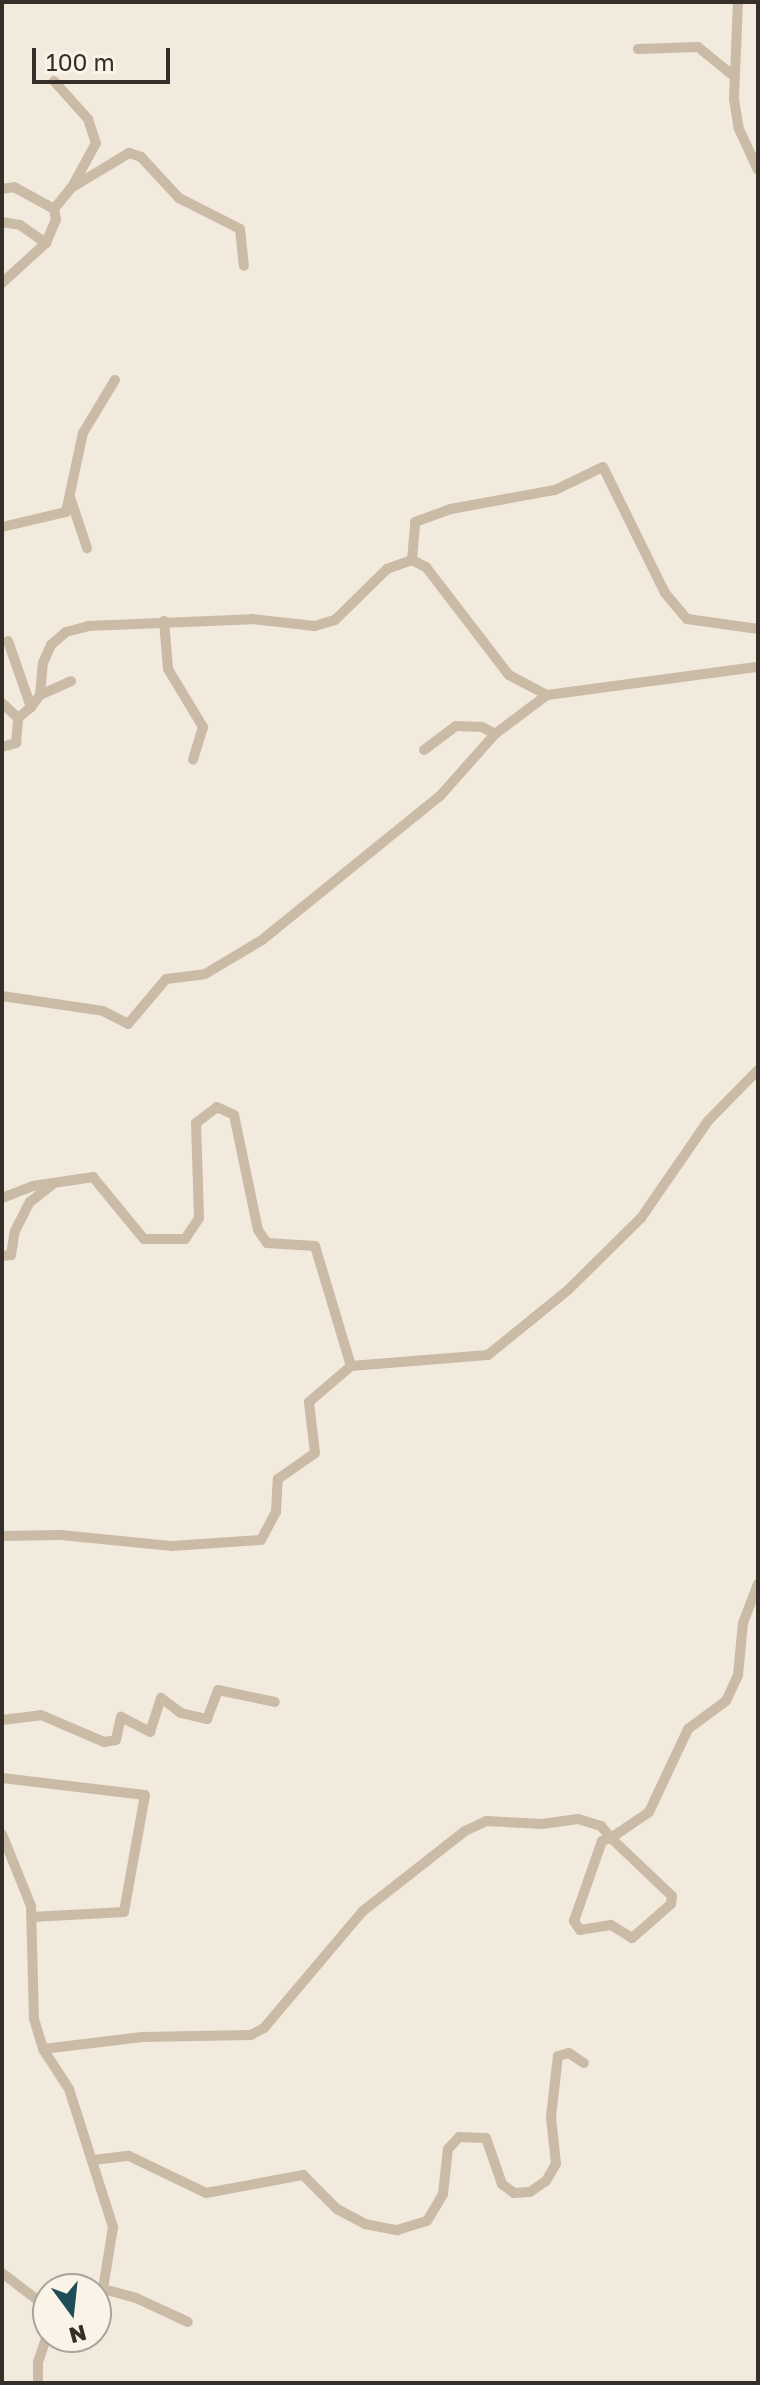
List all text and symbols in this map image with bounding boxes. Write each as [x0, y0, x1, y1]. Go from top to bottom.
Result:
scale bar [36, 32, 174, 82]
text: 100 m [46, 47, 115, 76]
north arrow [32, 2273, 112, 2353]
text: N [66, 2320, 89, 2350]

